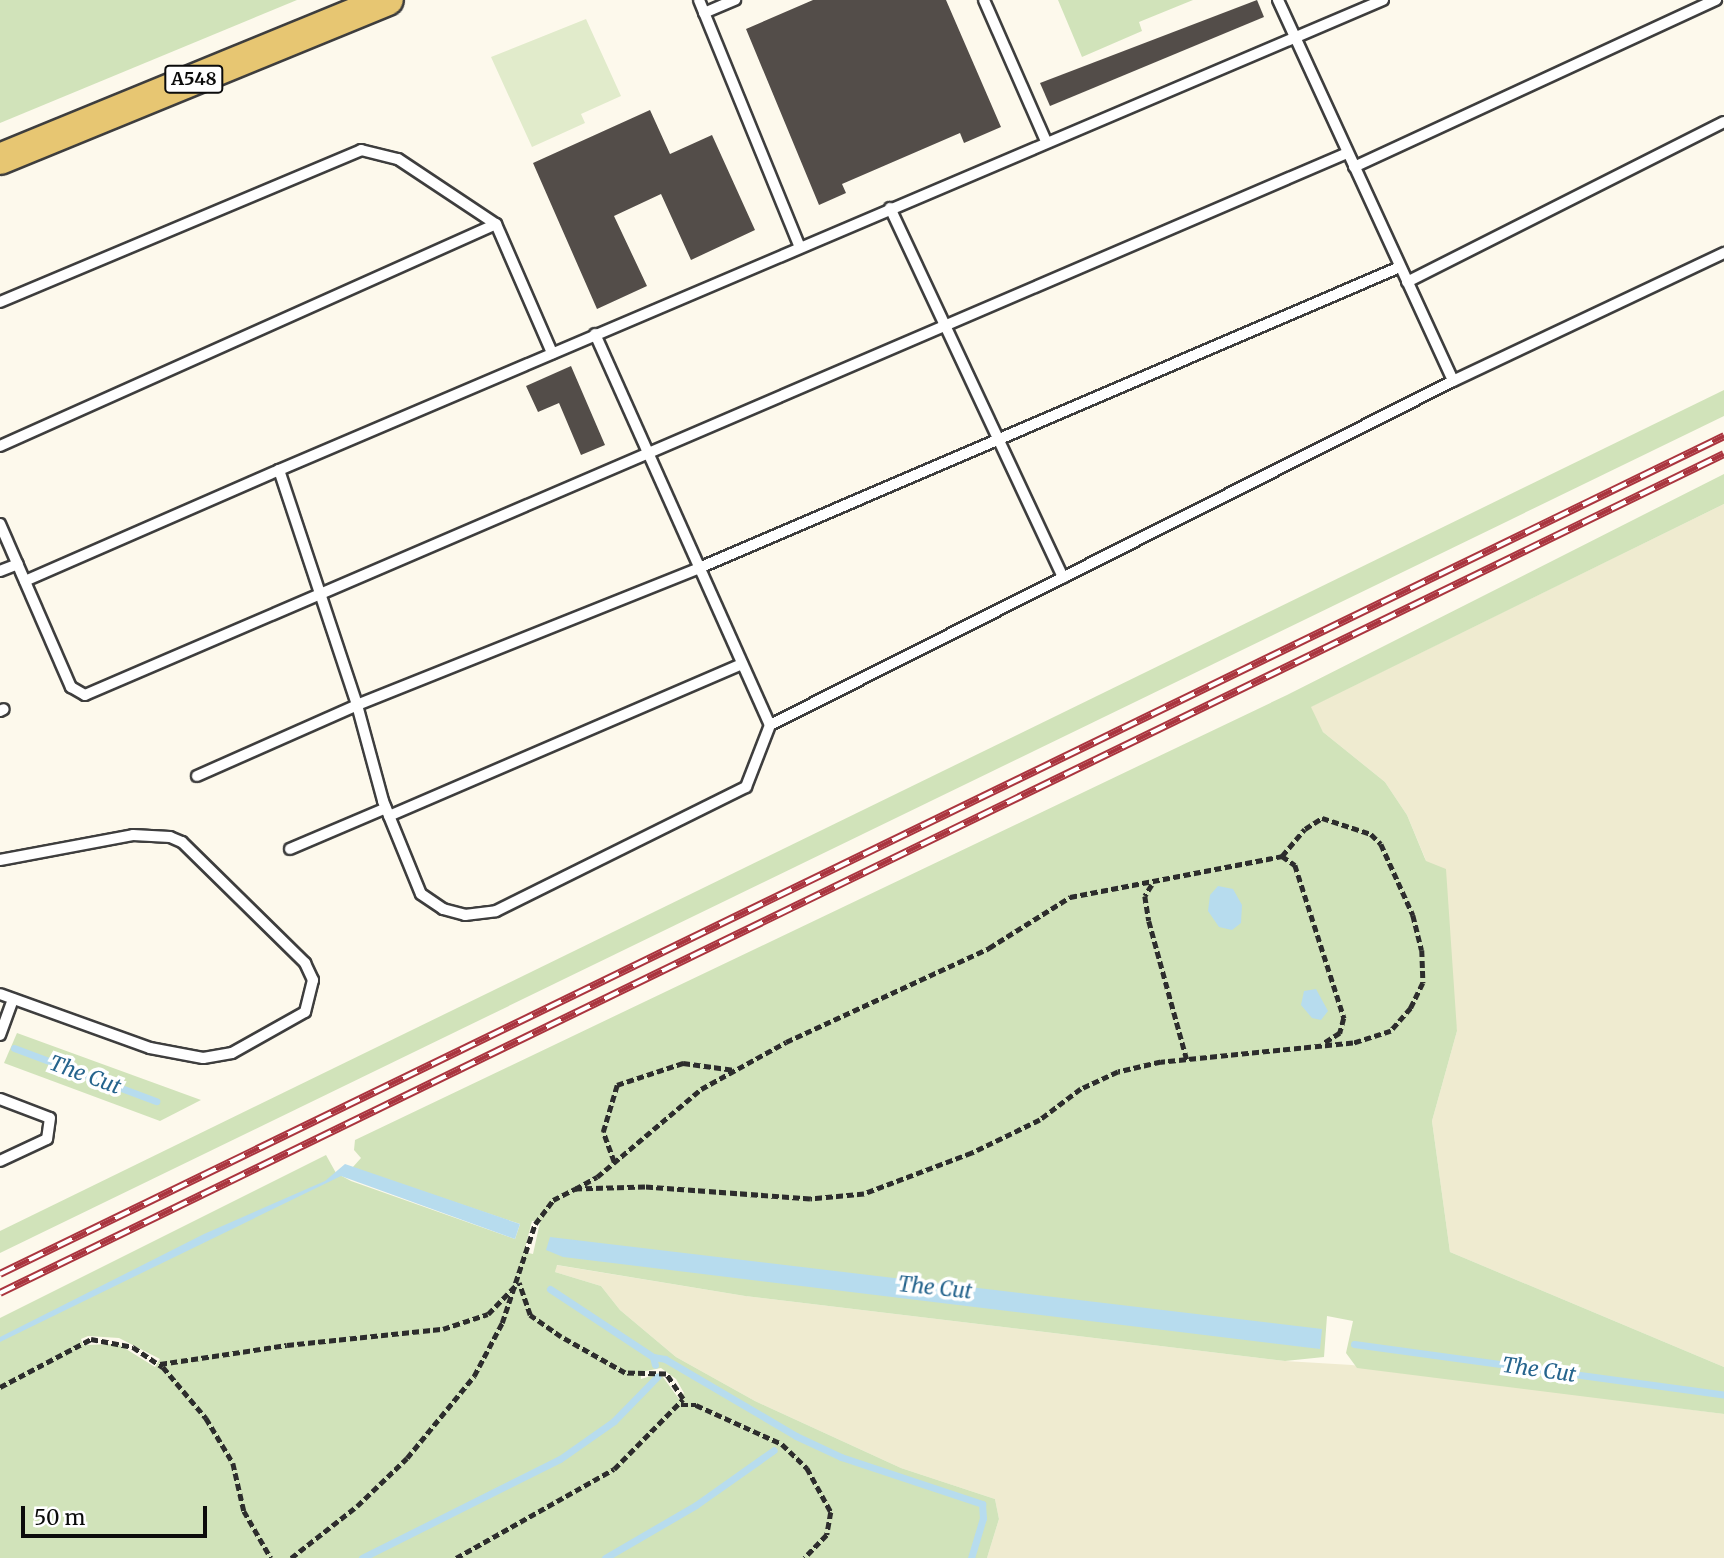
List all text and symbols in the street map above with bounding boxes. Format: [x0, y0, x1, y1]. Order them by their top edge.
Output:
road number: A548 [164, 64, 224, 94]
water label: The Cut [46, 1050, 124, 1100]
water label: The Cut [897, 1272, 973, 1304]
water label: The Cut [1500, 1352, 1578, 1388]
scale bar [24, 1492, 210, 1536]
text: 50 m [34, 1504, 85, 1531]

